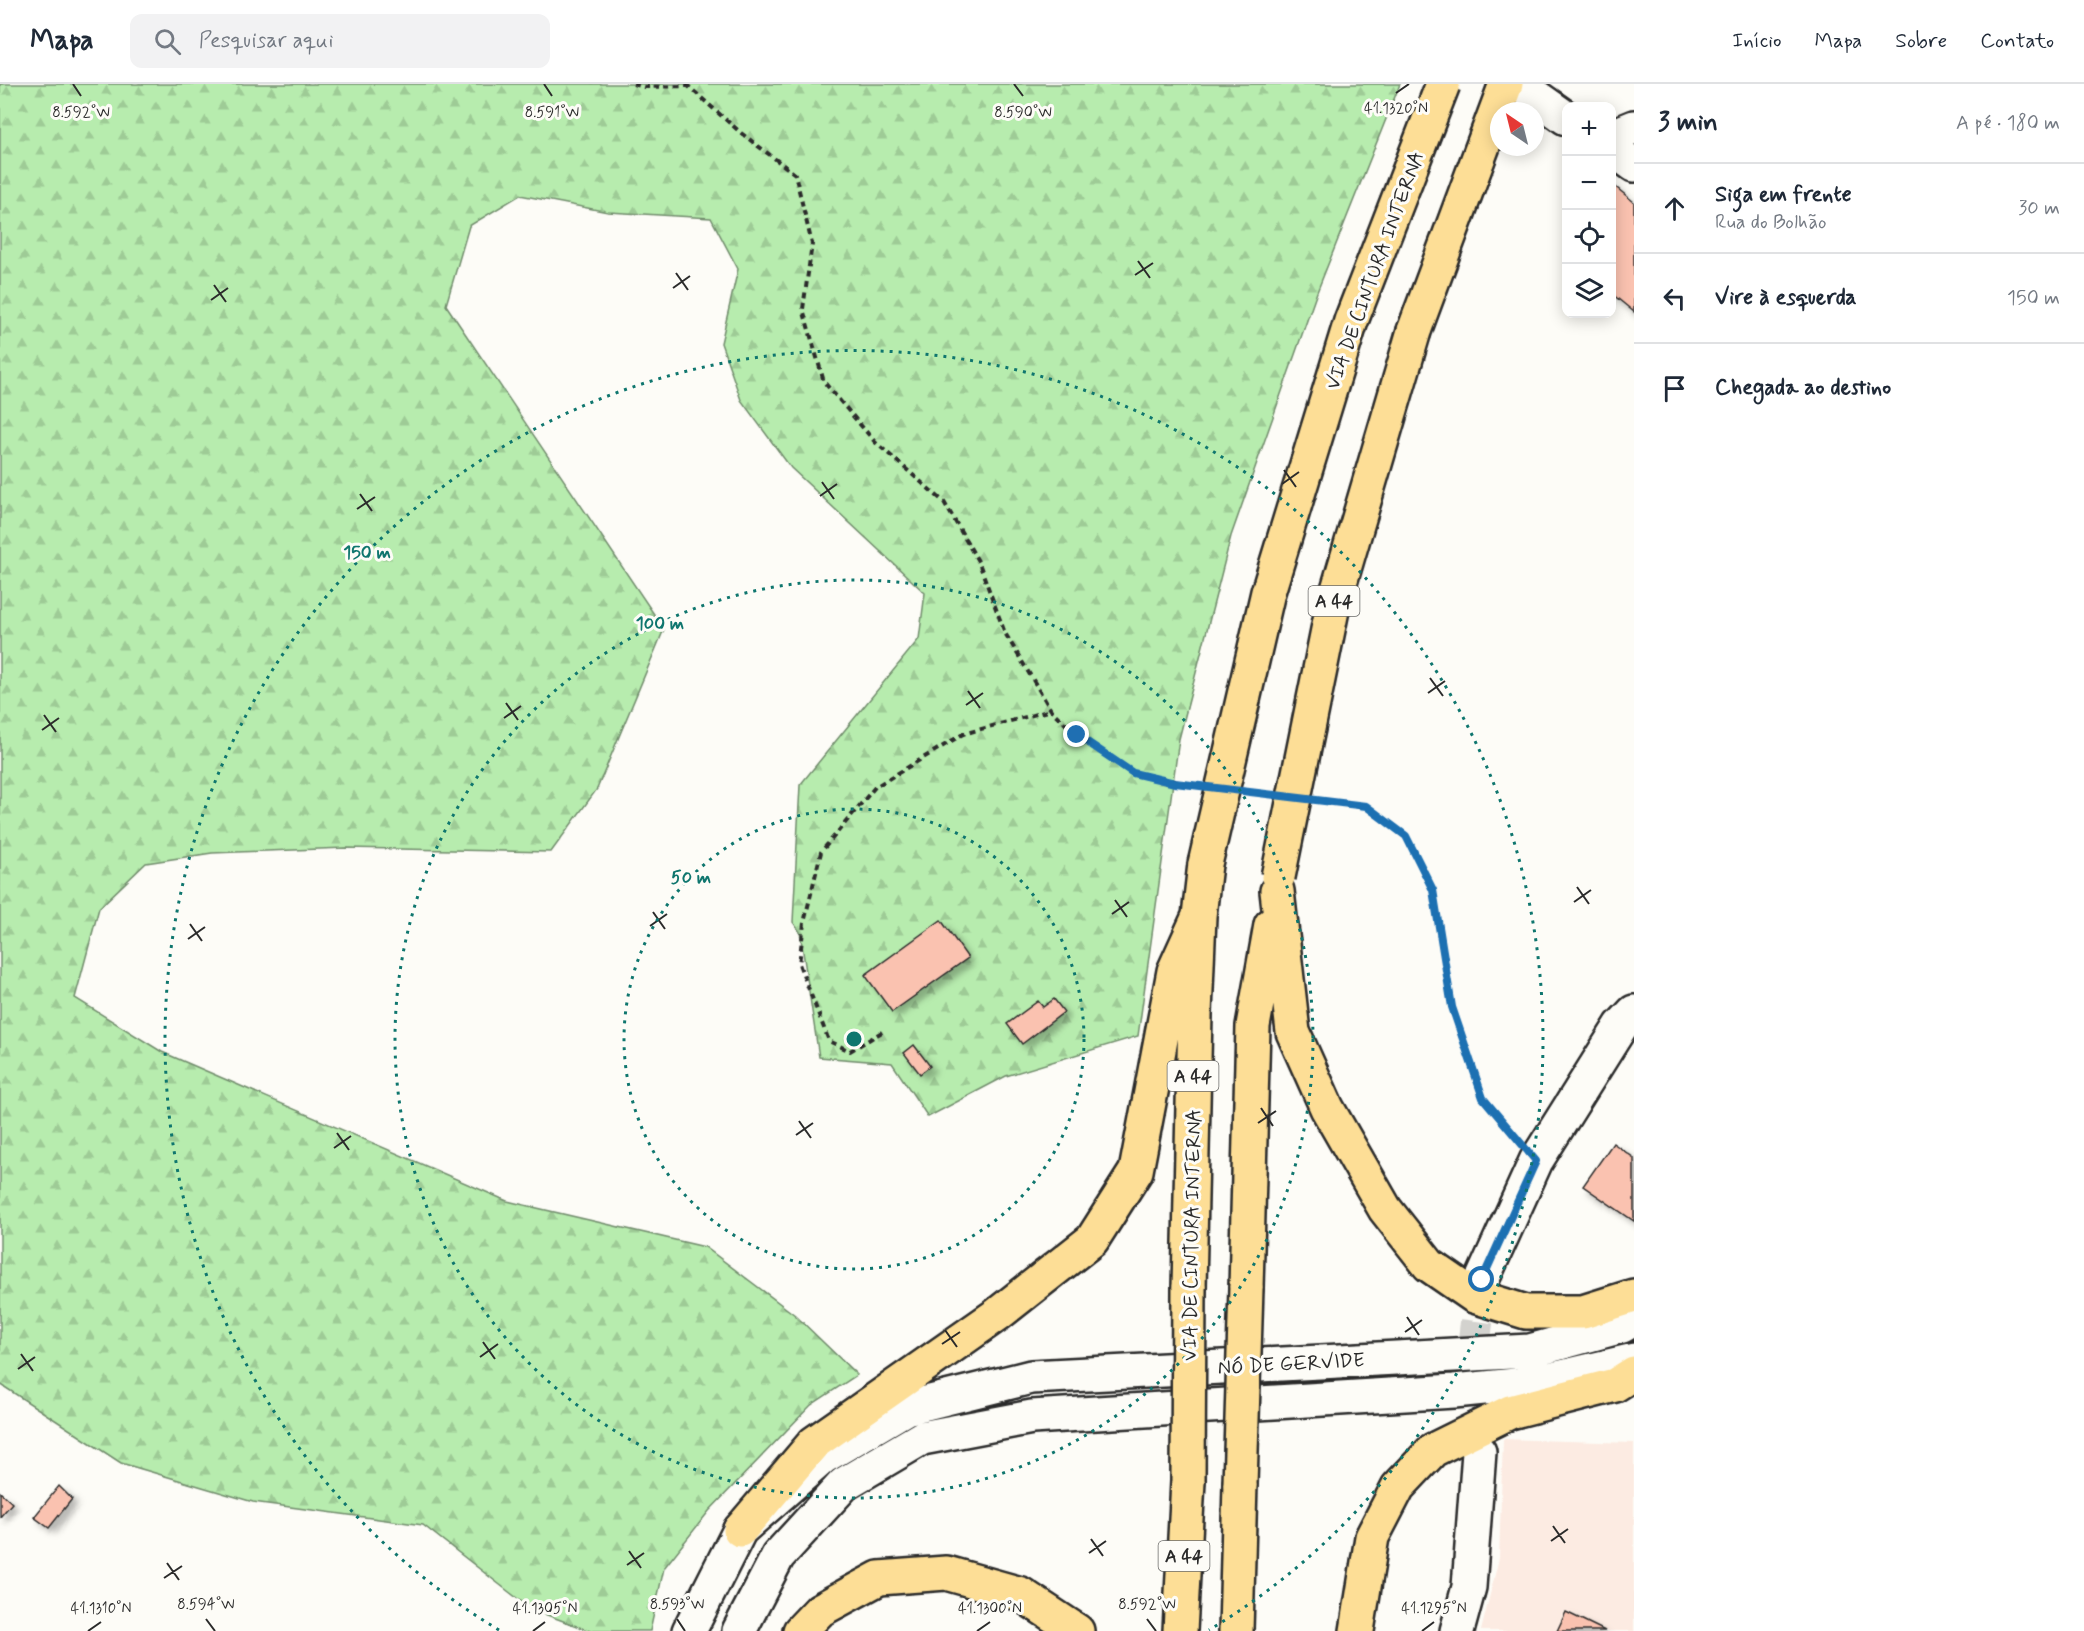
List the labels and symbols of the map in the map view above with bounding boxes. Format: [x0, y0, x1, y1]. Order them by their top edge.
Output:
text: 41.1320°N [1364, 99, 1428, 119]
north arrow [1490, 102, 1544, 156]
text: 8.592°W [52, 103, 110, 123]
text: 8.591°W [525, 103, 579, 123]
text: 8.590°W [994, 103, 1052, 123]
street label: VIA DE CINTURA INTERNA [1320, 147, 1431, 394]
text: 150 m [343, 541, 391, 565]
road number: A 44 [1308, 586, 1360, 616]
text: 100 m [636, 612, 684, 636]
route end [1063, 721, 1089, 747]
text: 50 m [671, 866, 711, 890]
centre of rings [844, 1029, 864, 1049]
road number: A 44 [1168, 1061, 1218, 1091]
street label: VIA DE CINTURA INTERNA [1177, 1109, 1208, 1361]
route start [1468, 1266, 1494, 1292]
street label: NÓ DE GERVIDE [1217, 1347, 1365, 1382]
road number: A 44 [1158, 1541, 1210, 1571]
text: 8.594°W [177, 1595, 235, 1615]
text: 8.593°W [650, 1595, 704, 1615]
text: 8.592°W [1118, 1595, 1176, 1615]
text: 41.1310°N [70, 1599, 132, 1619]
text: 41.1305°N [513, 1599, 577, 1619]
text: 41.1300°N [958, 1599, 1022, 1619]
text: 41.1295°N [1401, 1599, 1467, 1619]

